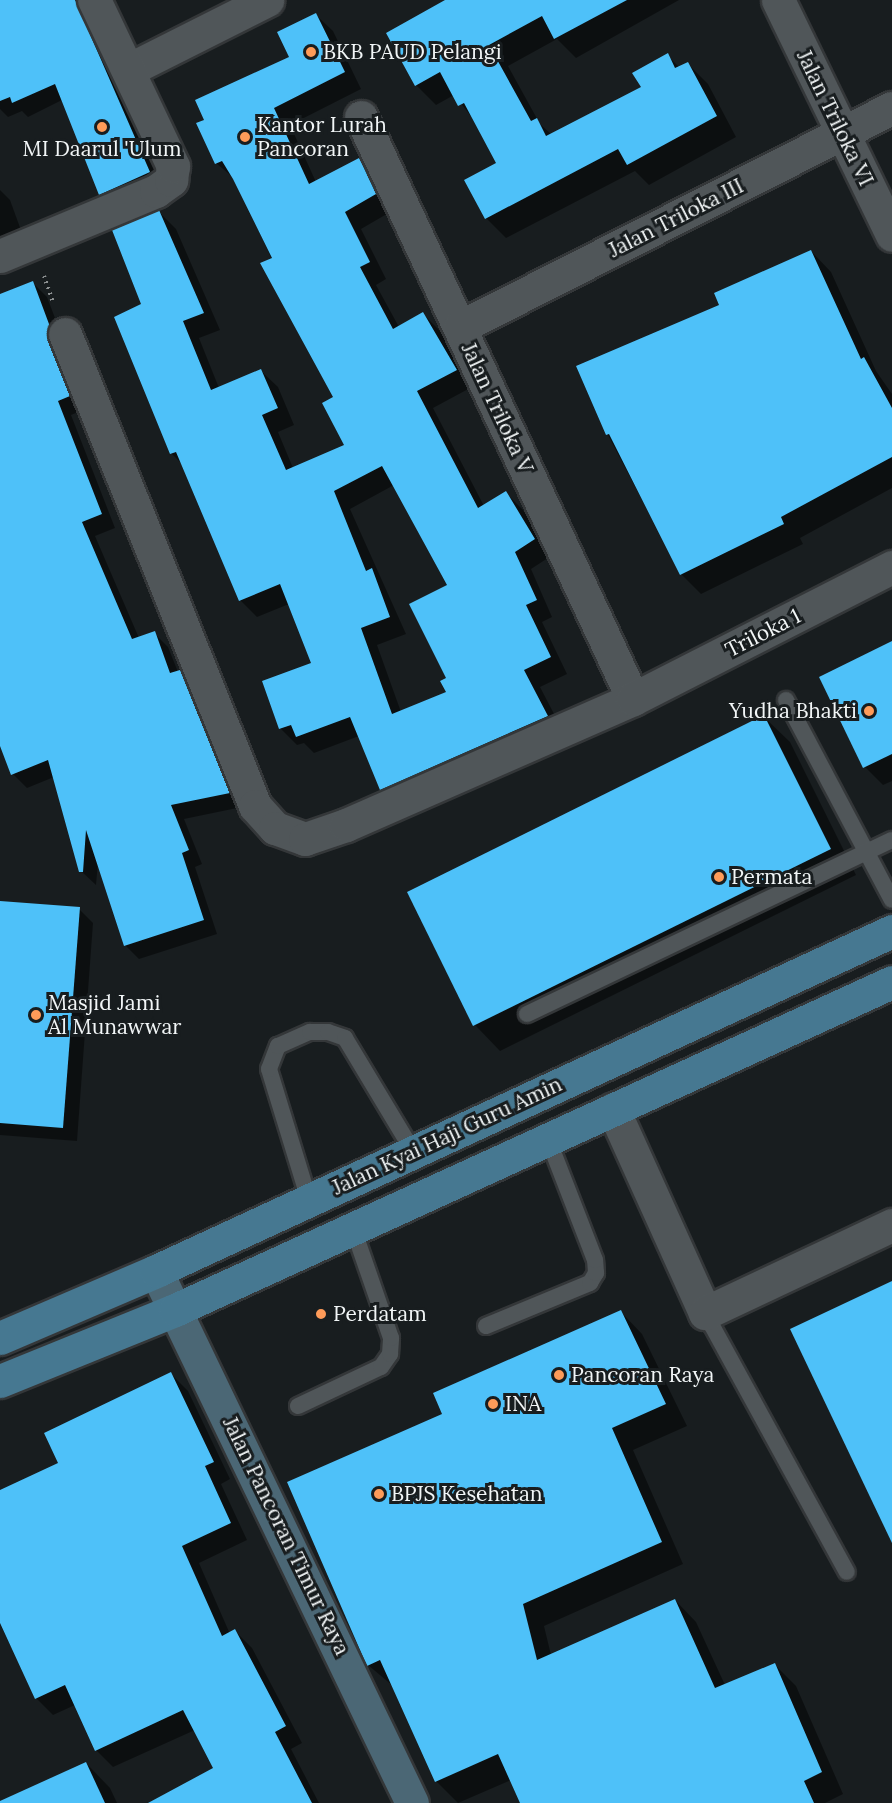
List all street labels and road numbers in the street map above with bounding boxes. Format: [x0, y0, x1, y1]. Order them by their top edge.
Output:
street label: Jalan Triloka VI [791, 46, 879, 190]
street label: Jalan Triloka III [604, 173, 748, 263]
street label: Jalan Triloka V [456, 339, 538, 477]
street label: Triloka 1 [721, 603, 805, 663]
street label: Jalan Kyai Haji Guru Amin [328, 1072, 566, 1200]
street label: Jalan Pancoran Timur Raya [217, 1413, 355, 1659]

